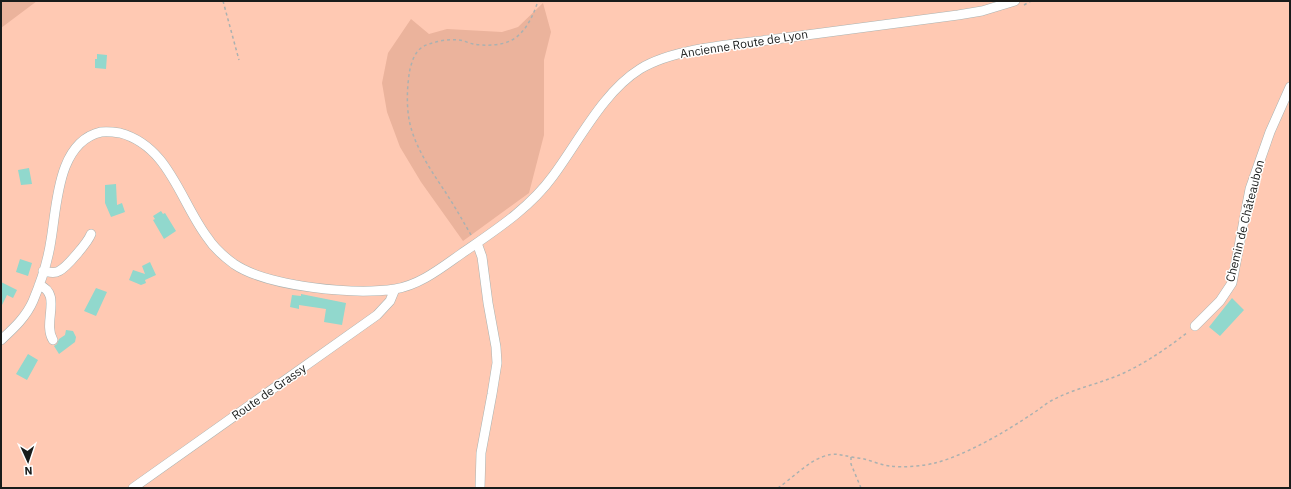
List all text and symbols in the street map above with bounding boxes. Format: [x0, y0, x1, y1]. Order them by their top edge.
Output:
street label: Ancienne Route de Lyon [679, 26, 809, 61]
street label: Chemin de Châteaubon [1222, 158, 1267, 284]
street label: Route de Grassy [229, 360, 309, 423]
north arrow [8, 441, 48, 481]
text: N [24, 464, 33, 478]

